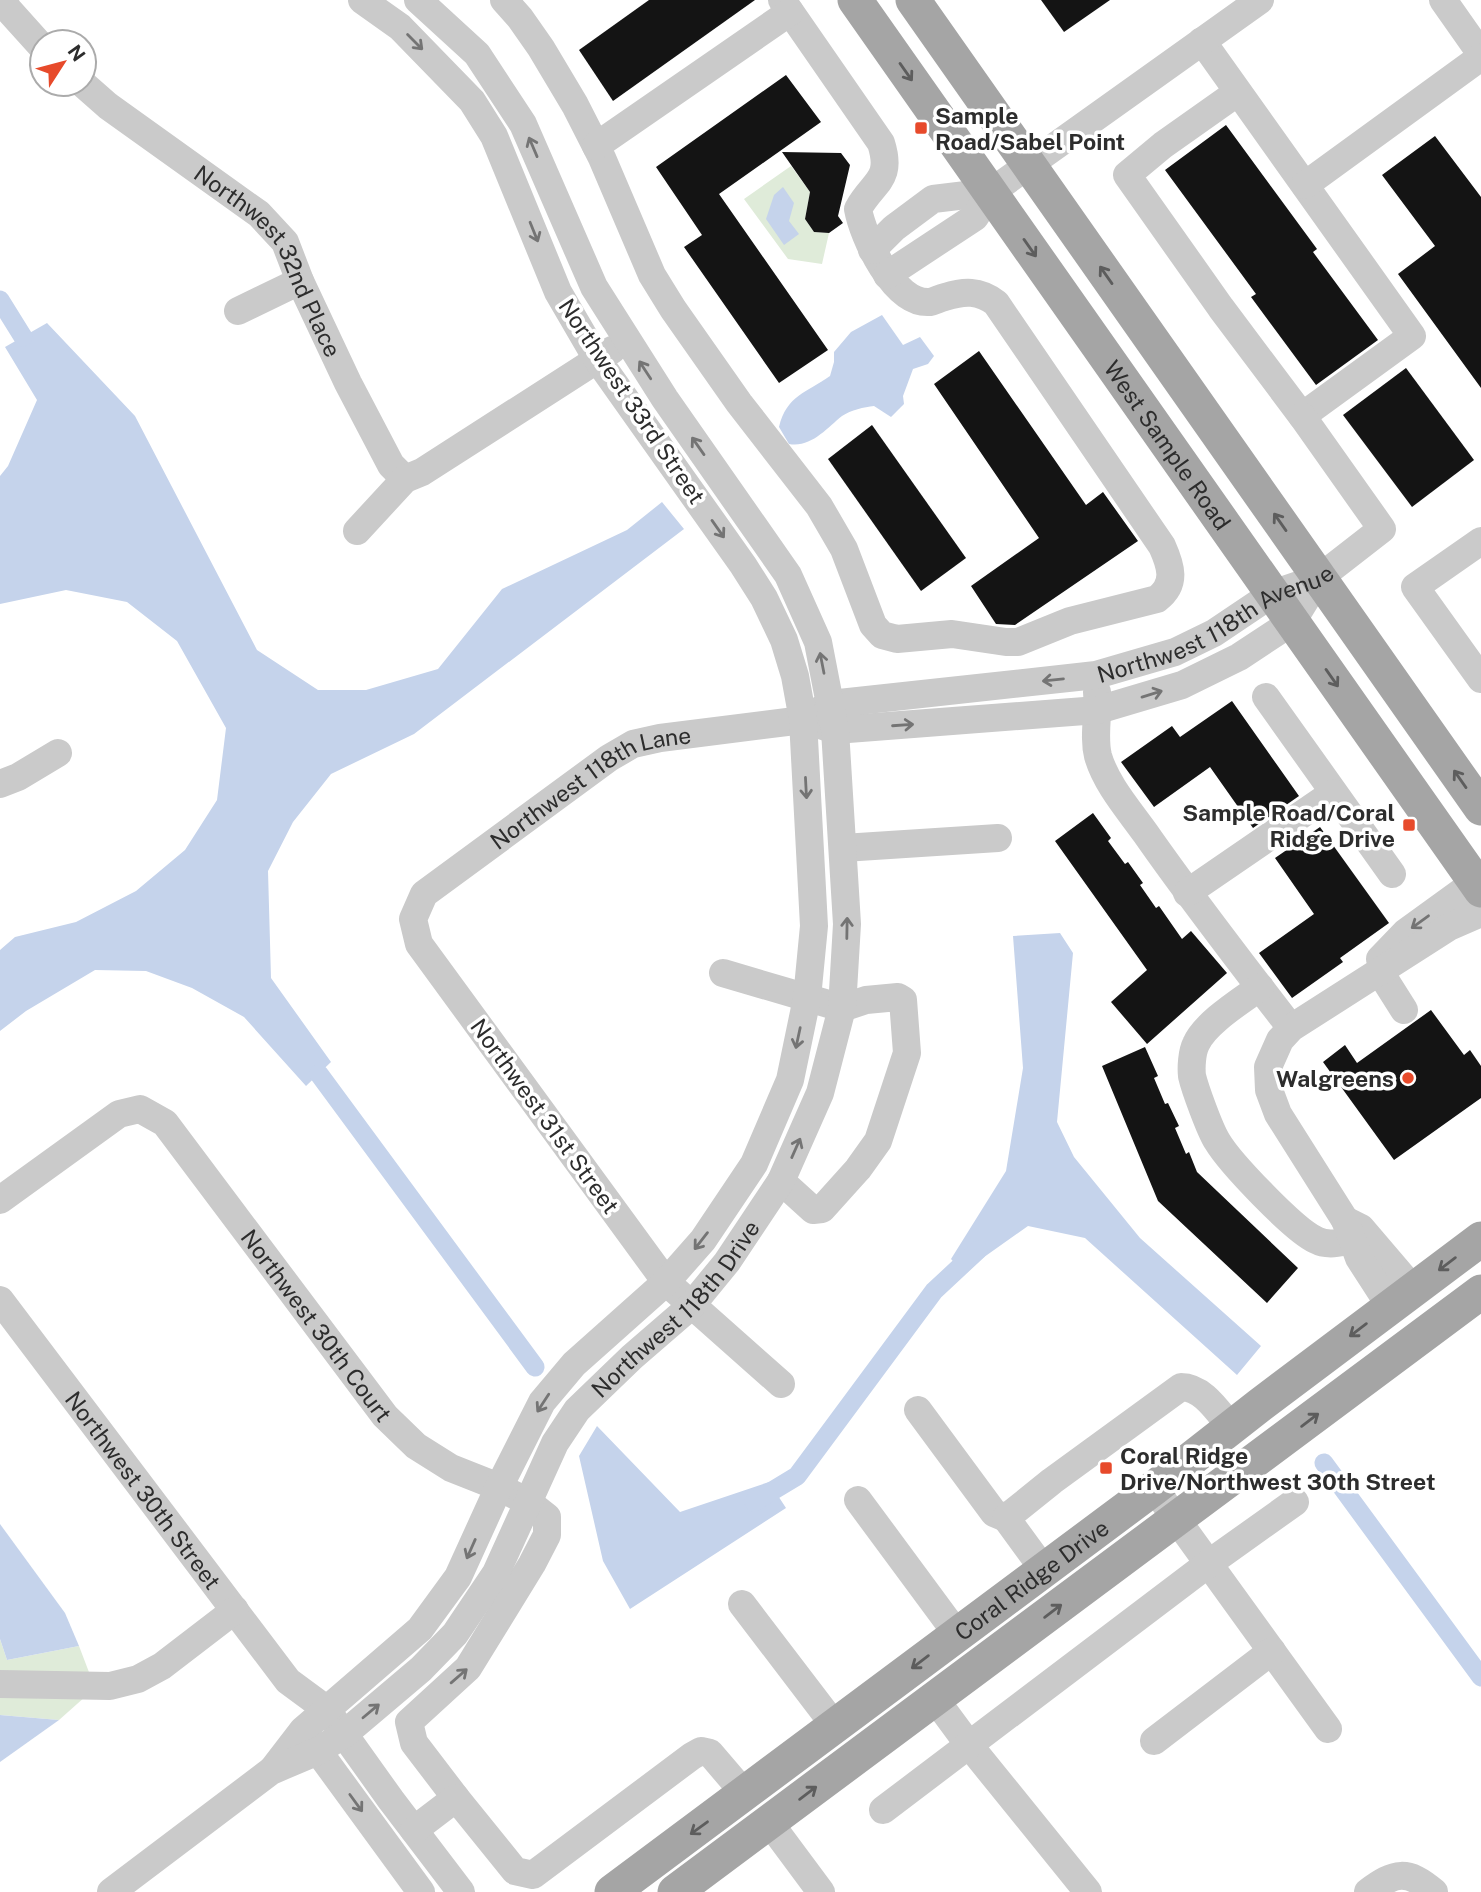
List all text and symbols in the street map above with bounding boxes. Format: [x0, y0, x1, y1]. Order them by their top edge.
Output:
north arrow [28, 28, 98, 98]
one-way arrow [406, 34, 423, 51]
text: N [63, 41, 90, 65]
one-way arrow [899, 62, 913, 81]
place label: Sample Road/Sabel Point [935, 102, 1125, 155]
marker: Sample Road/Sabel Point [913, 120, 929, 136]
one-way arrow [526, 137, 539, 158]
street label: Northwest 32nd Place [189, 159, 347, 361]
one-way arrow [528, 221, 541, 243]
one-way arrow [1023, 238, 1037, 257]
one-way arrow [1099, 266, 1113, 285]
street label: Northwest 33rd Street [553, 293, 711, 509]
street label: West Sample Road [1099, 355, 1237, 535]
one-way arrow [638, 361, 652, 380]
one-way arrow [691, 437, 705, 456]
one-way arrow [1273, 513, 1287, 532]
one-way arrow [711, 519, 725, 538]
street label: Northwest 118th Avenue [1094, 559, 1338, 688]
one-way arrow [815, 652, 828, 675]
one-way arrow [1325, 668, 1339, 687]
one-way arrow [1043, 674, 1065, 687]
one-way arrow [1141, 686, 1163, 699]
one-way arrow [891, 718, 914, 731]
street label: Northwest 118th Lane [485, 721, 692, 854]
one-way arrow [1453, 770, 1467, 789]
one-way arrow [799, 776, 812, 799]
place label: Sample Road/Coral Ridge Drive [1182, 799, 1395, 852]
marker: Sample Road/Coral Ridge Drive [1401, 817, 1417, 833]
one-way arrow [1411, 915, 1430, 929]
one-way arrow [840, 917, 853, 940]
street label: Northwest 31st Street [465, 1013, 625, 1219]
one-way arrow [791, 1026, 805, 1049]
place label: Walgreens [1276, 1065, 1394, 1092]
marker: Walgreens [1400, 1070, 1416, 1086]
one-way arrow [790, 1138, 803, 1159]
street label: Northwest 118th Drive [586, 1215, 765, 1402]
street label: Northwest 30th Court [236, 1224, 398, 1427]
one-way arrow [693, 1232, 709, 1250]
one-way arrow [1438, 1257, 1457, 1271]
one-way arrow [1349, 1323, 1368, 1338]
street label: Northwest 30th Street [60, 1386, 227, 1594]
one-way arrow [535, 1393, 549, 1413]
one-way arrow [1300, 1412, 1319, 1427]
place label: Coral Ridge Drive/Northwest 30th Street [1120, 1442, 1435, 1495]
marker: Coral Ridge Drive/Northwest 30th Street [1098, 1460, 1114, 1476]
street label: Coral Ridge Drive [949, 1513, 1114, 1646]
one-way arrow [464, 1538, 477, 1559]
one-way arrow [1044, 1603, 1062, 1618]
one-way arrow [911, 1655, 930, 1670]
one-way arrow [450, 1668, 468, 1684]
one-way arrow [362, 1703, 380, 1719]
one-way arrow [798, 1786, 817, 1800]
one-way arrow [349, 1793, 363, 1812]
one-way arrow [689, 1820, 708, 1835]

